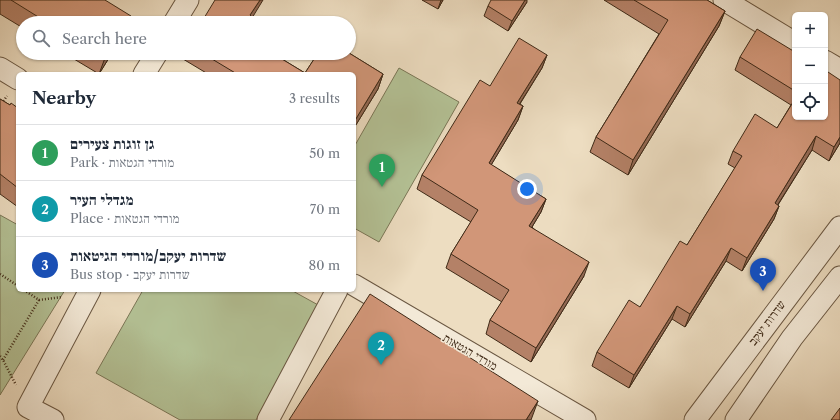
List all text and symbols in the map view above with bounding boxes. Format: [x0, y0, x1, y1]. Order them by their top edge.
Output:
map controls [792, 12, 828, 120]
button: + [792, 12, 828, 48]
search box [16, 16, 356, 60]
icon: search [30, 27, 52, 49]
text: Search here [62, 29, 147, 48]
button: − [792, 48, 828, 84]
button: locate [792, 84, 828, 120]
text: Nearby [32, 88, 96, 108]
text: 3 results [289, 90, 340, 106]
text: גן זוגות צעירים [70, 134, 155, 153]
text: 1 [42, 145, 48, 161]
text: 50 m [309, 145, 340, 161]
text: Park · מורדי הגטאות [70, 154, 174, 170]
pin: 1 [369, 154, 395, 187]
your location [517, 179, 537, 199]
text: מגדלי העיר [70, 190, 134, 209]
text: 2 [41, 201, 49, 217]
text: 70 m [310, 201, 340, 217]
text: Place · מורדי הגטאות [70, 210, 180, 226]
text: שדרות יעקב/מורדי הגיטאות [70, 246, 226, 265]
text: 3 [41, 257, 49, 273]
text: 80 m [308, 257, 340, 273]
pin: 3 [750, 258, 776, 291]
text: Bus stop · שדרות יעקב [70, 266, 190, 282]
street label: שדרות יעקב [745, 297, 788, 348]
street label: מורדי הגטאות [440, 330, 500, 373]
pin: 2 [368, 332, 394, 365]

